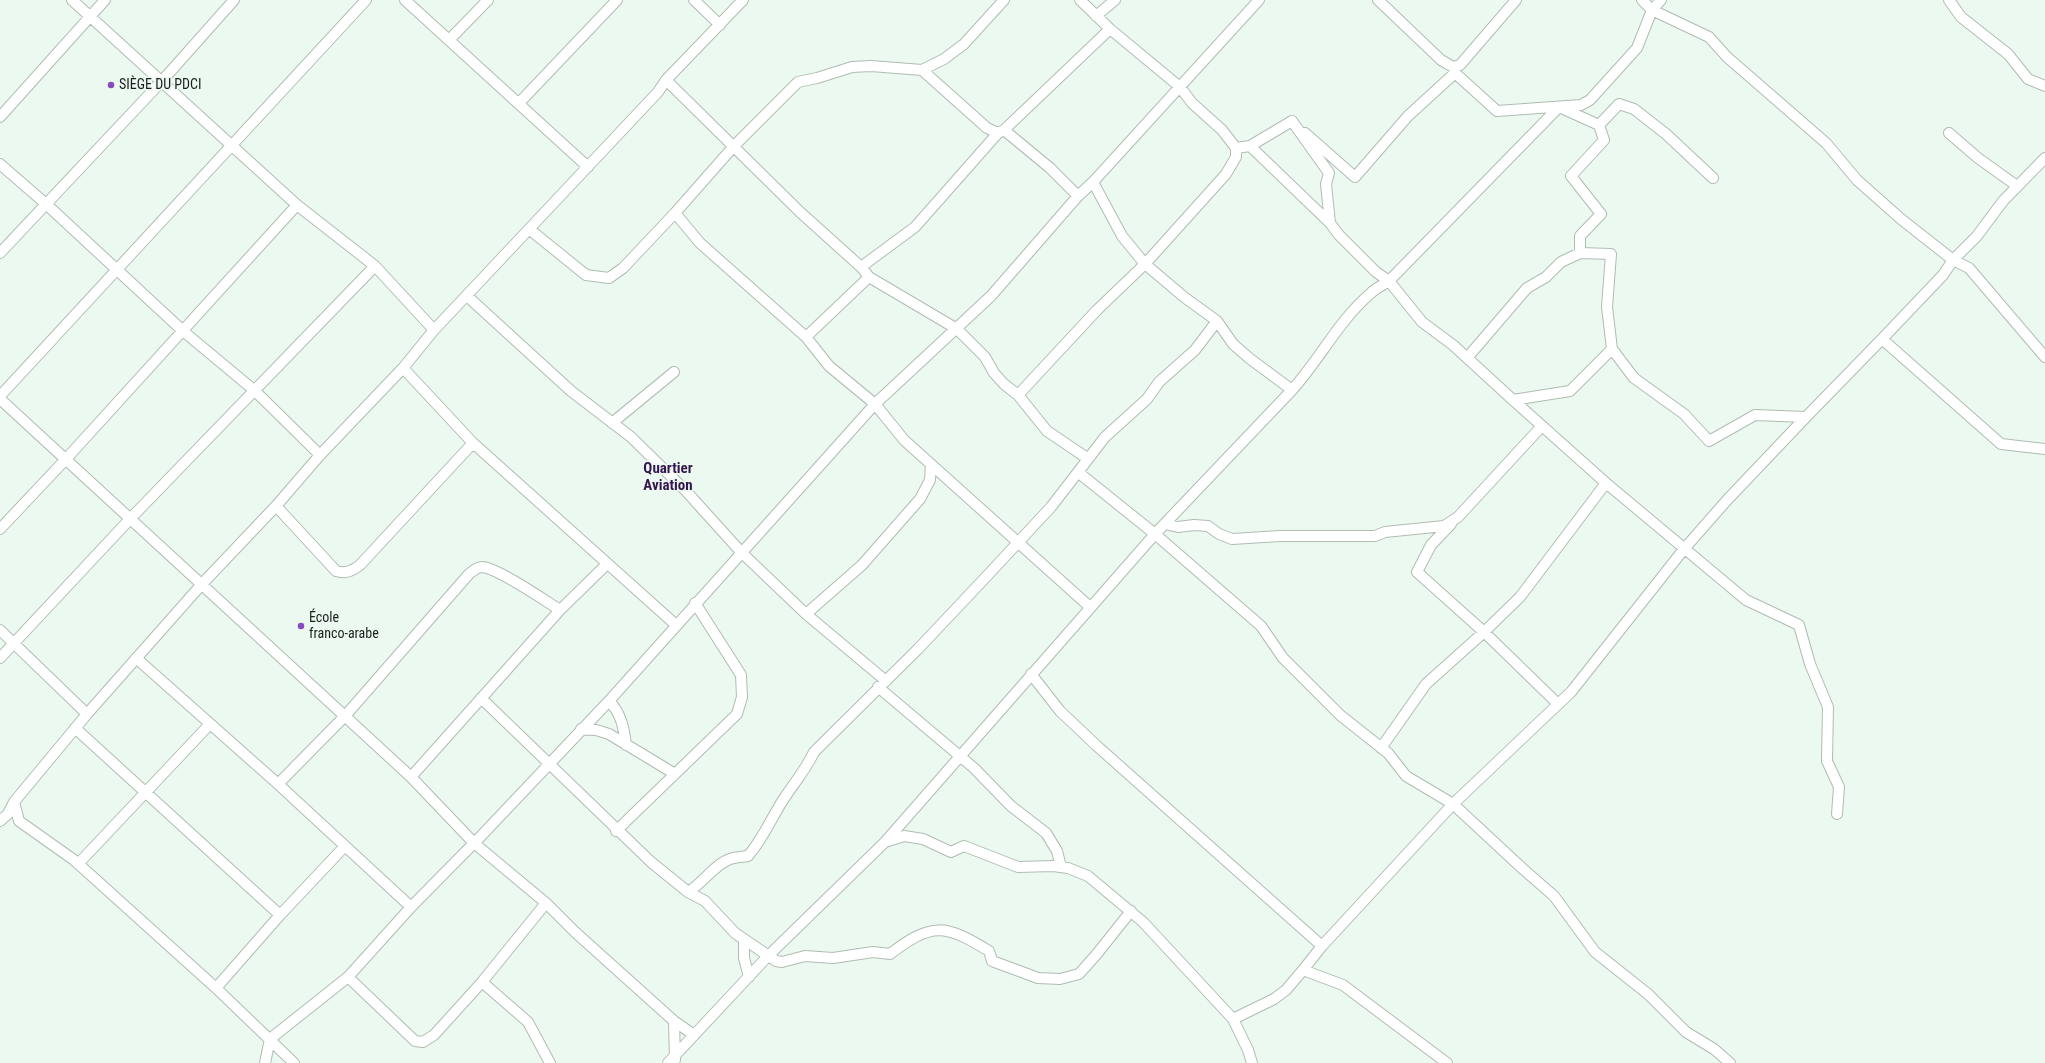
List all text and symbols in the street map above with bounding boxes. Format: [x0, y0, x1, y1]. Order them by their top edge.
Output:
place label: SIÈGE DU PDCI [119, 77, 201, 93]
marker: SIÈGE DU PDCI [106, 80, 116, 90]
district label: Quartier Aviation [643, 460, 693, 495]
place label: École franco-arabe [309, 610, 379, 642]
marker: École franco-arabe [296, 621, 306, 631]

